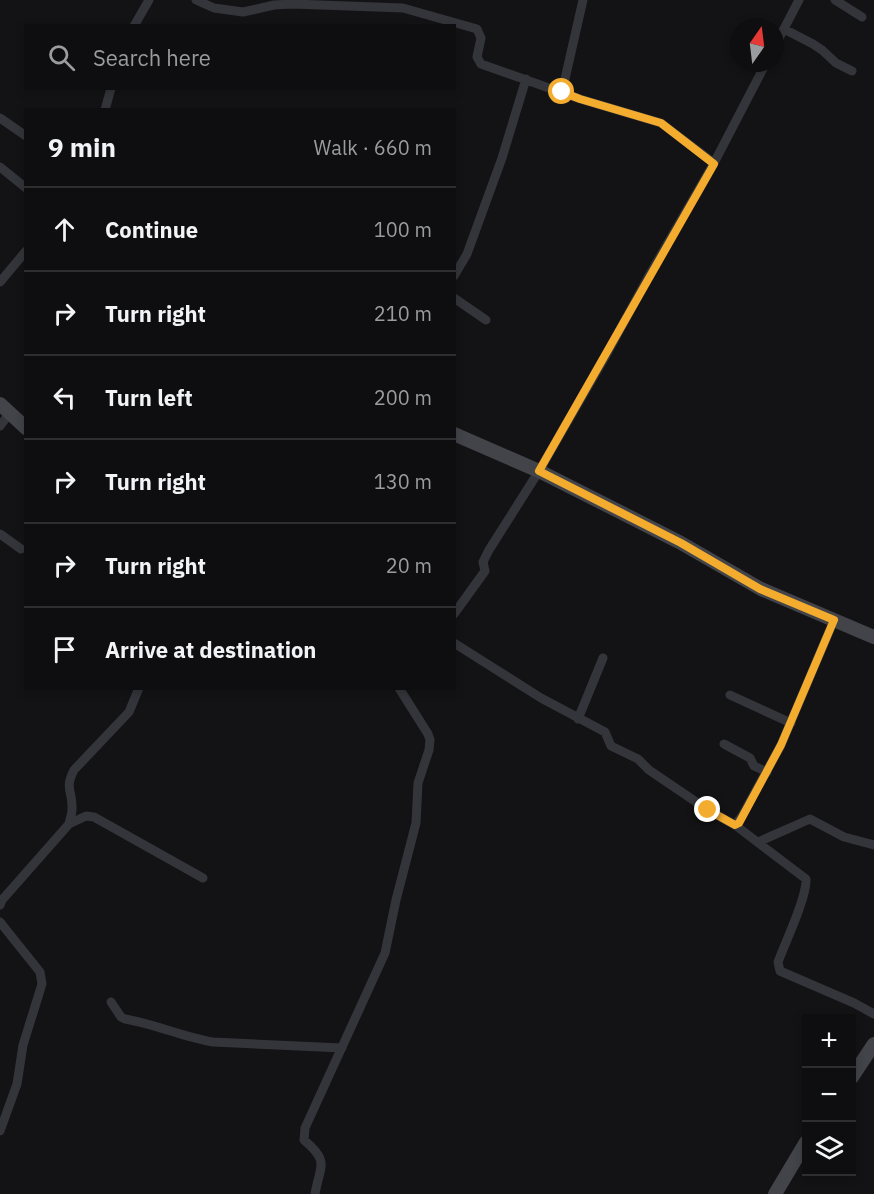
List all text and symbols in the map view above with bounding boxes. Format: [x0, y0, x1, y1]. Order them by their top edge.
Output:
north arrow [730, 18, 784, 72]
search box [24, 24, 456, 90]
icon: search [45, 41, 78, 74]
text: Search here [93, 43, 211, 72]
route start [548, 78, 574, 104]
text: 9 min [48, 130, 116, 164]
text: Walk · 660 m [314, 134, 432, 161]
icon: ahead [48, 213, 81, 246]
text: Continue [105, 215, 198, 244]
text: 100 m [374, 216, 432, 243]
icon: right [48, 297, 81, 330]
text: Turn right [105, 299, 206, 328]
text: 210 m [374, 300, 432, 327]
icon: left [48, 381, 81, 414]
text: Turn left [105, 383, 193, 412]
text: 200 m [374, 384, 432, 411]
icon: right [48, 465, 81, 498]
text: Turn right [105, 467, 206, 496]
text: 130 m [374, 468, 432, 495]
icon: right [48, 549, 81, 582]
text: Turn right [105, 551, 206, 580]
text: 20 m [386, 552, 432, 579]
icon: arrive [48, 633, 81, 666]
text: Arrive at destination [105, 635, 316, 664]
route end [694, 796, 720, 822]
map controls [802, 1014, 856, 1176]
button: + [802, 1014, 856, 1068]
button: − [802, 1068, 856, 1122]
button: layers [802, 1122, 856, 1176]

